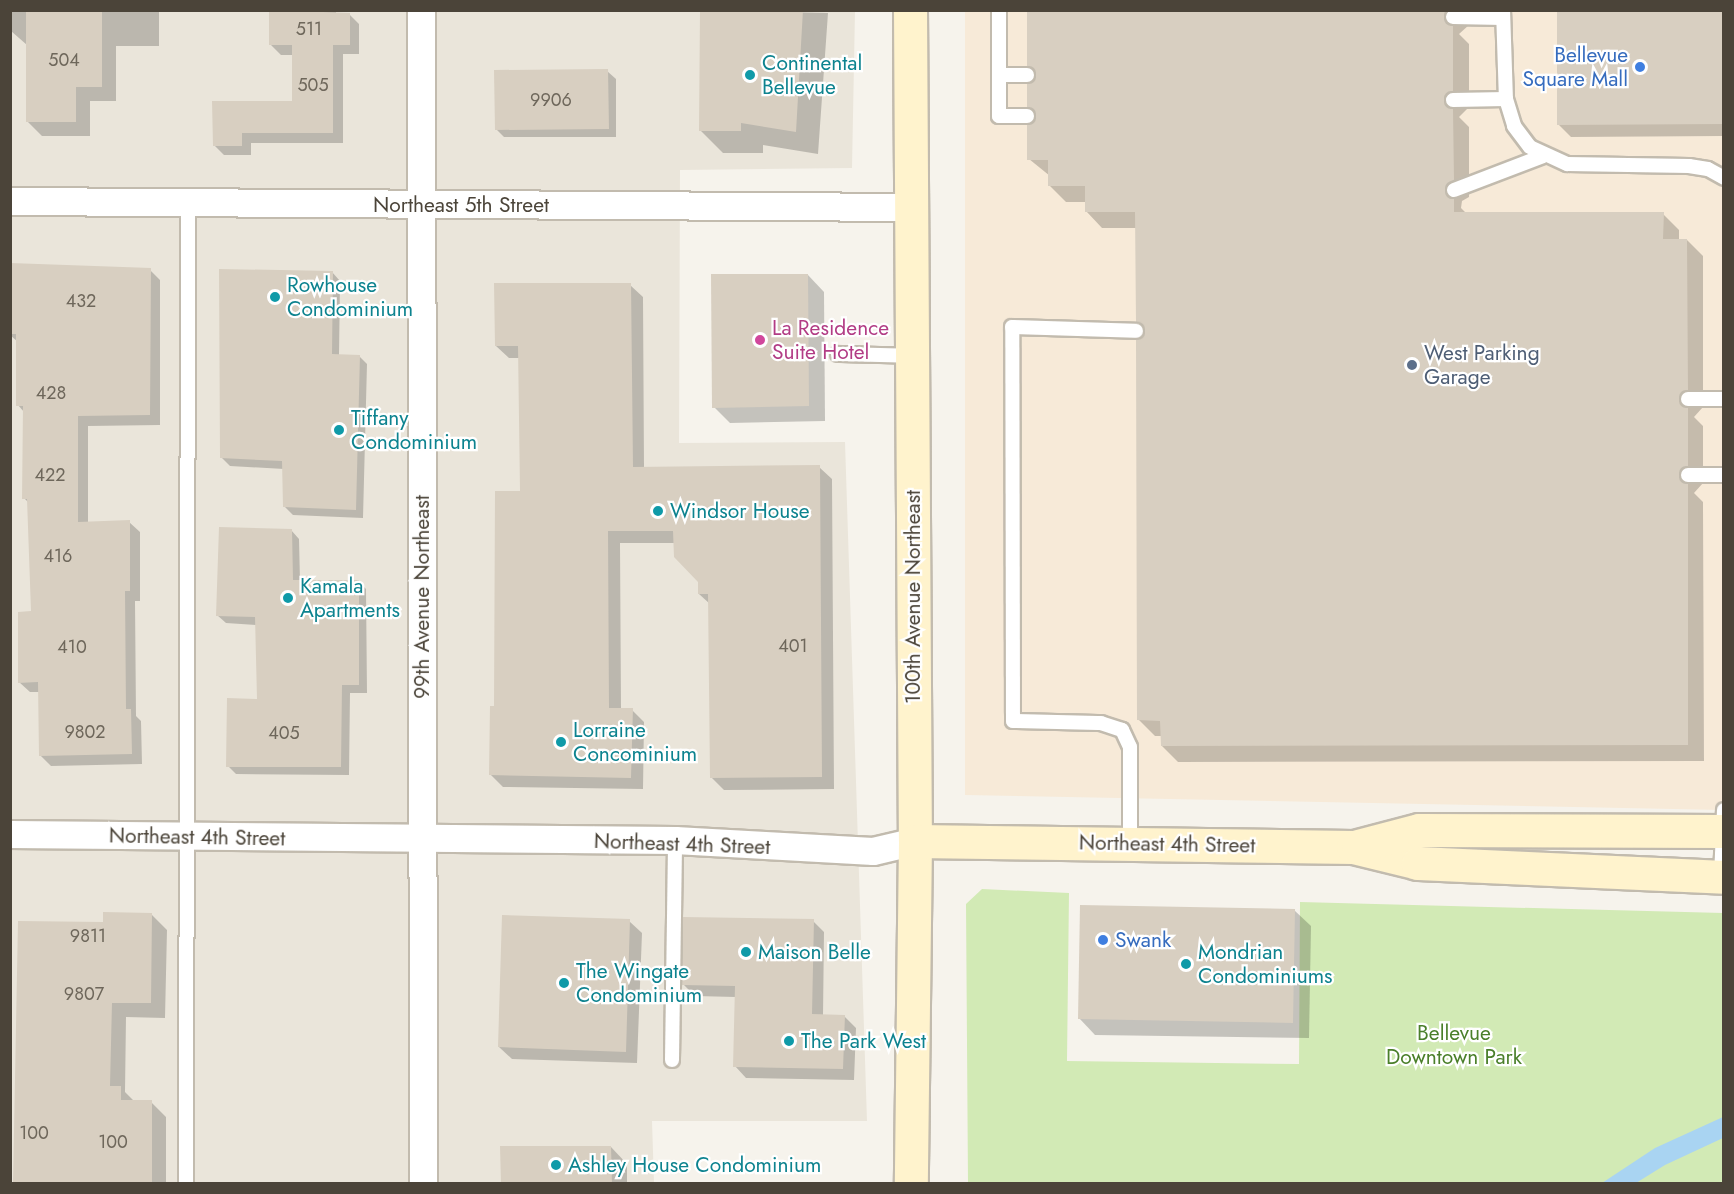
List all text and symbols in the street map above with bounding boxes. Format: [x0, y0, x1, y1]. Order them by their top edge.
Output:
house number: 511 [296, 18, 322, 40]
place label: Bellevue Square Mall [1523, 42, 1628, 92]
house number: 504 [48, 49, 80, 71]
place label: Continental Bellevue [762, 50, 862, 100]
marker: Bellevue Square Mall [1633, 60, 1647, 74]
marker: Continental Bellevue [743, 68, 757, 82]
house number: 505 [297, 74, 329, 96]
house number: 9906 [530, 89, 572, 111]
street label: Northeast 5th Street [373, 192, 549, 218]
place label: Rowhouse Condominium [287, 272, 413, 322]
house number: 432 [66, 290, 96, 312]
marker: Rowhouse Condominium [268, 290, 282, 304]
place label: La Residence Suite Hotel [772, 315, 889, 365]
marker: La Residence Suite Hotel [753, 333, 767, 347]
place label: West Parking Garage [1424, 340, 1540, 390]
marker: West Parking Garage [1405, 358, 1419, 372]
house number: 428 [36, 382, 66, 404]
place label: Tiffany Condominium [351, 405, 477, 455]
marker: Tiffany Condominium [332, 423, 346, 437]
house number: 422 [35, 464, 65, 486]
street label: 100th Avenue Northeast [900, 490, 926, 704]
street label: 99th Avenue Northeast [409, 495, 435, 699]
place label: Windsor House [670, 498, 809, 524]
marker: Windsor House [651, 504, 665, 518]
house number: 416 [44, 545, 72, 567]
place label: Kamala Apartments [300, 573, 400, 623]
marker: Kamala Apartments [281, 591, 295, 605]
house number: 401 [778, 635, 808, 657]
house number: 410 [57, 636, 87, 658]
place label: Lorraine Concominium [573, 717, 697, 767]
house number: 9802 [64, 721, 106, 743]
house number: 405 [268, 722, 300, 744]
marker: Lorraine Concominium [554, 735, 568, 749]
street label: Northeast 4th Street [109, 823, 285, 851]
street label: Northeast 4th Street [593, 828, 771, 860]
street label: Northeast 4th Street [1079, 830, 1255, 858]
house number: 9811 [70, 925, 106, 947]
place label: Swank [1115, 927, 1171, 953]
marker: Swank [1096, 933, 1110, 947]
place label: Maison Belle [758, 939, 871, 965]
place label: Mondrian Condominiums [1198, 939, 1333, 989]
marker: Maison Belle [739, 945, 753, 959]
marker: Mondrian Condominiums [1179, 957, 1193, 971]
place label: The Wingate Condominium [576, 958, 702, 1008]
marker: The Wingate Condominium [557, 976, 571, 990]
house number: 9807 [64, 983, 104, 1005]
park label: Bellevue Downtown Park [1386, 1020, 1522, 1070]
place label: The Park West [801, 1028, 926, 1054]
marker: The Park West [782, 1034, 796, 1048]
house number: 100 [19, 1122, 49, 1144]
house number: 100 [98, 1131, 128, 1153]
place label: Ashley House Condominium [568, 1152, 821, 1178]
marker: Ashley House Condominium [549, 1158, 563, 1172]

